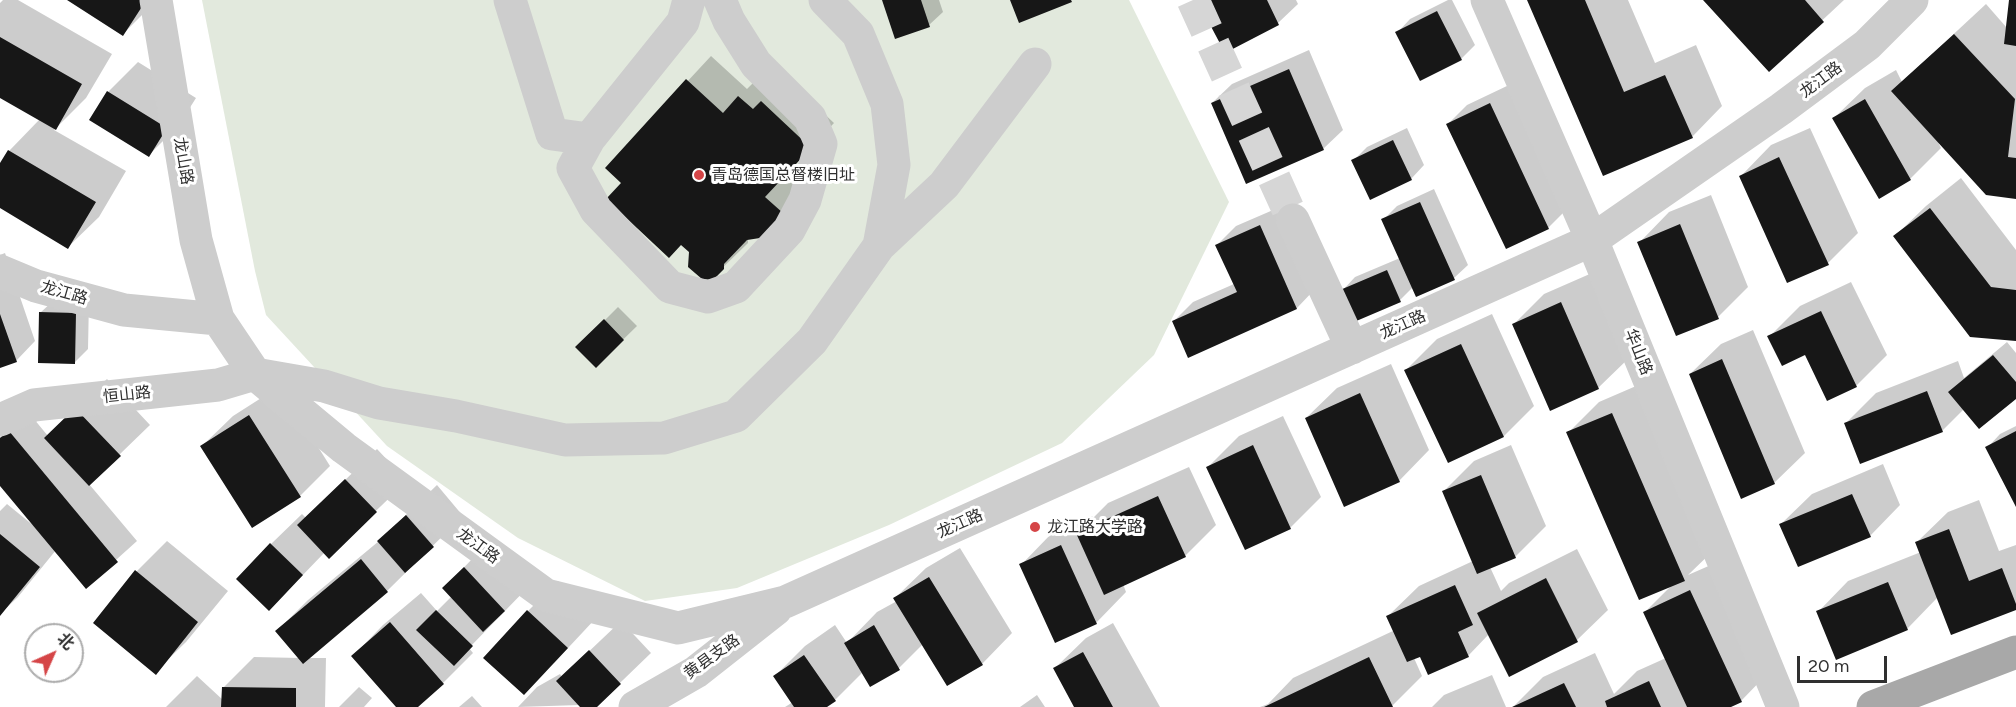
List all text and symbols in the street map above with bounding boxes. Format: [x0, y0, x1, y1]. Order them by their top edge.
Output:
street label: 龙江路 [1796, 58, 1846, 102]
street label: 龙山路 [169, 136, 197, 186]
place label: 青岛德国总督楼旧址 [711, 165, 855, 185]
marker: 青岛德国总督楼旧址 [692, 168, 706, 182]
street label: 龙江路 [38, 277, 90, 309]
street label: 龙江路 [1377, 306, 1429, 344]
street label: 华山路 [1620, 326, 1656, 378]
street label: 恒山路 [102, 383, 152, 407]
street label: 龙江路 [934, 505, 986, 543]
place label: 龙江路大学路 [1047, 517, 1143, 537]
marker: 龙江路大学路 [1028, 520, 1042, 534]
street label: 龙江路 [453, 524, 503, 568]
north arrow [24, 623, 84, 683]
text: 北 [53, 629, 78, 654]
street label: 黄县支路 [680, 630, 744, 684]
scale bar [1800, 644, 1890, 682]
text: 20 m [1808, 655, 1849, 677]

